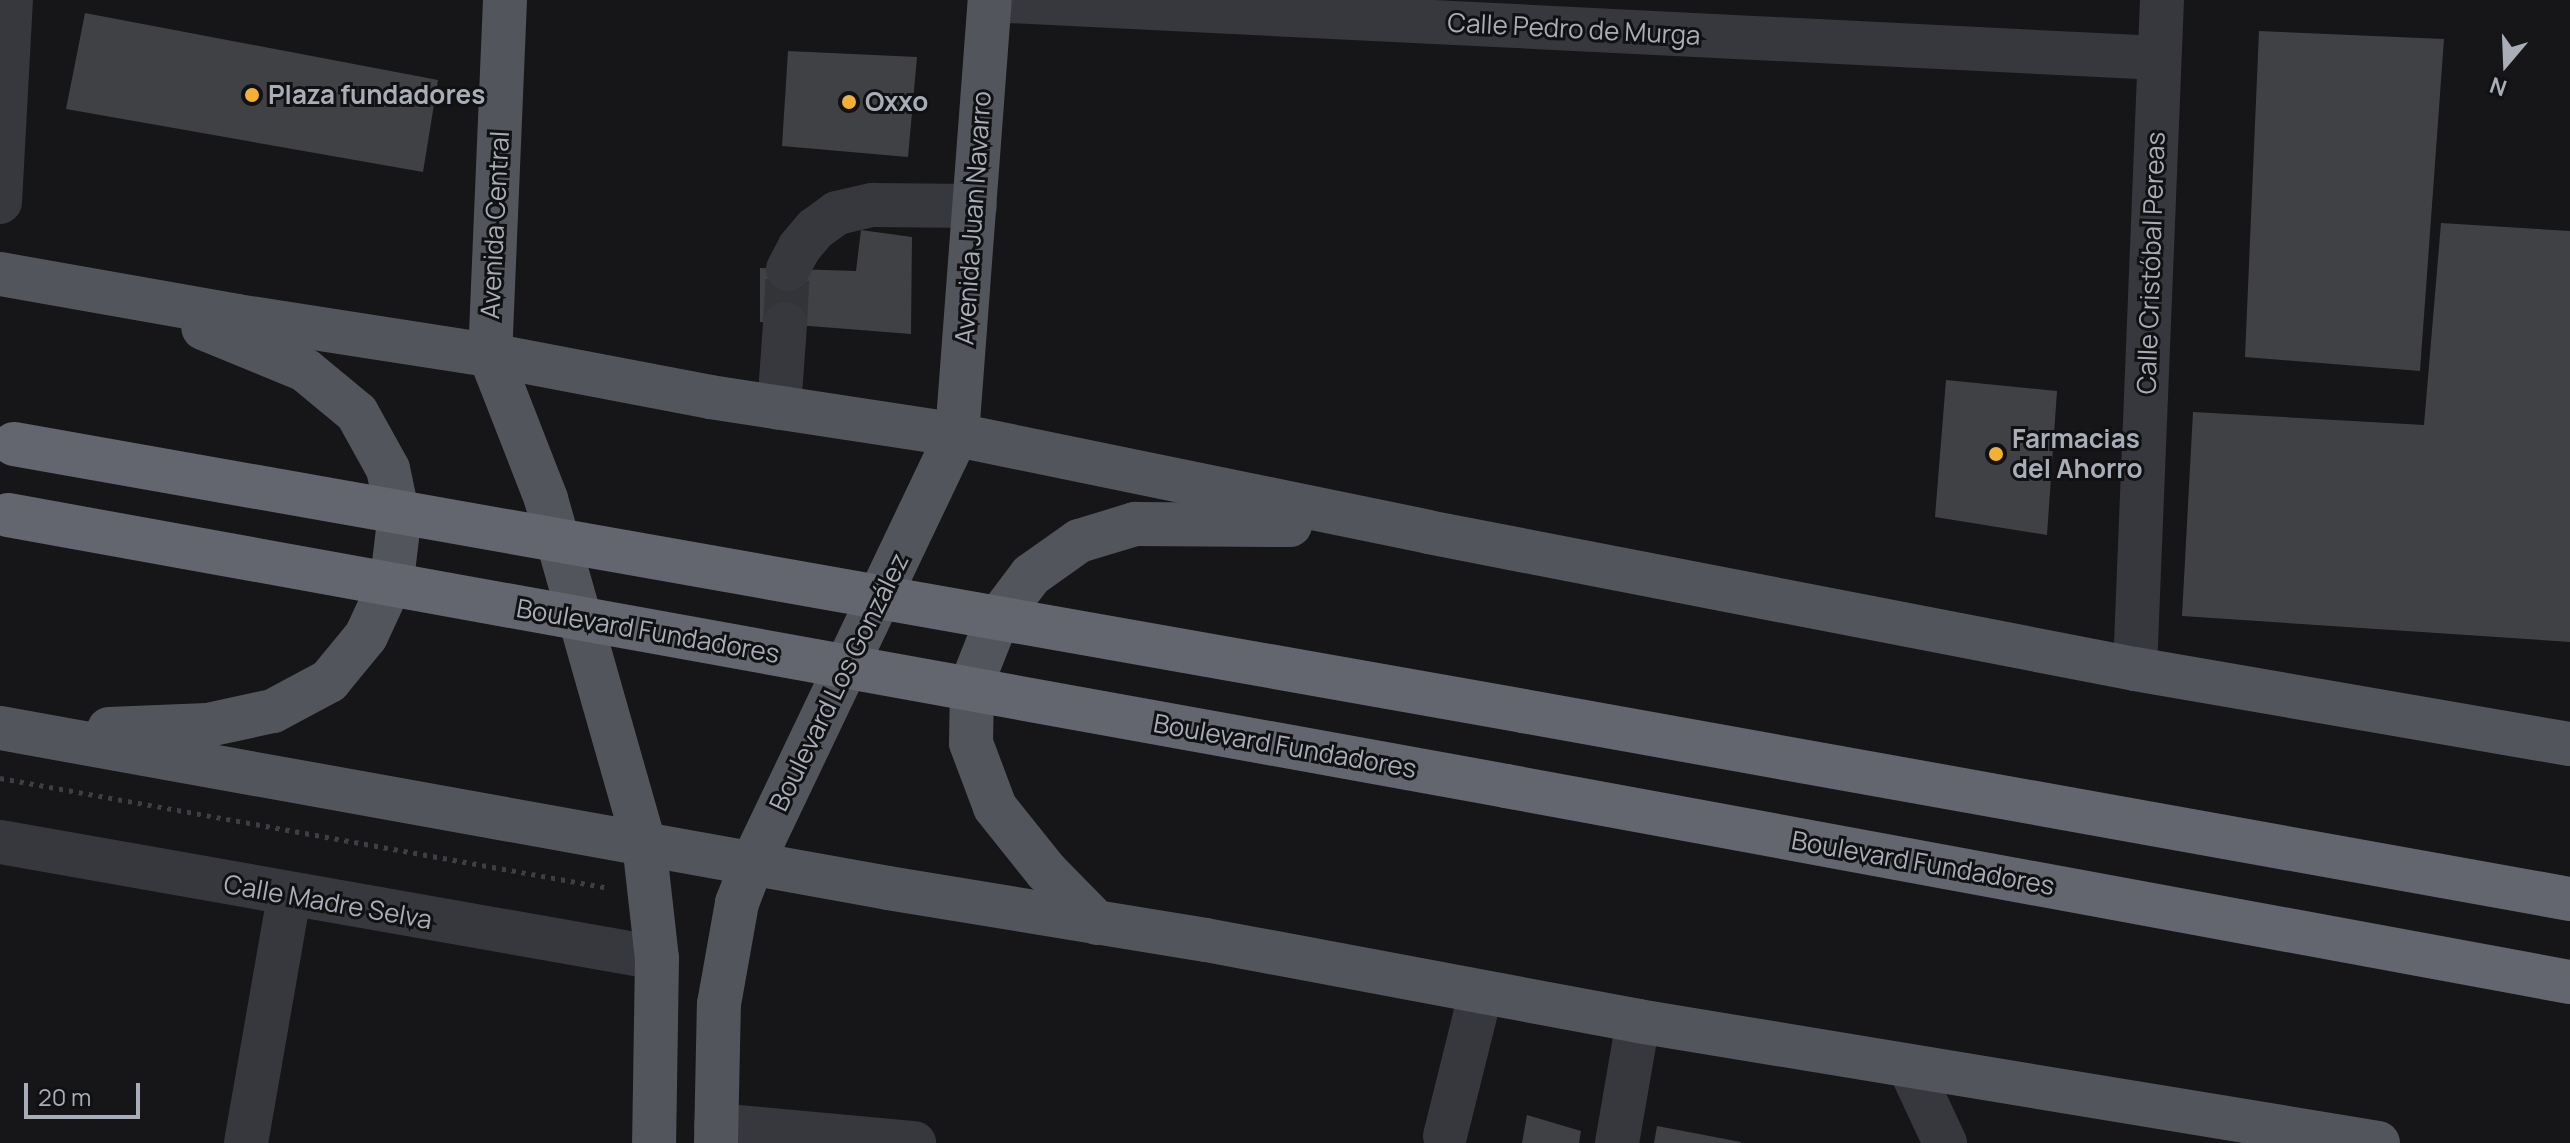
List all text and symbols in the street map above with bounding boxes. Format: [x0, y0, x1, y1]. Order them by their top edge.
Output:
street label: Calle Pedro de Murga [1447, 7, 1701, 51]
north arrow [2466, 24, 2546, 104]
text: N [2486, 70, 2511, 103]
place label: Plaza fundadores [268, 79, 485, 111]
marker: Plaza fundadores [243, 86, 261, 104]
place label: Oxxo [865, 86, 928, 118]
street label: Avenida Juan Navarro [949, 90, 997, 346]
marker: Oxxo [840, 93, 858, 111]
street label: Avenida Central [474, 130, 516, 320]
street label: Calle Cristóbal Pereas [2131, 131, 2171, 395]
place label: Farmacias del Ahorro [2012, 423, 2143, 484]
marker: Farmacias del Ahorro [1987, 445, 2005, 463]
street label: Boulevard Los González [763, 548, 915, 816]
street label: Boulevard Fundadores [514, 592, 782, 670]
street label: Boulevard Fundadores [1151, 707, 1419, 785]
street label: Boulevard Fundadores [1789, 824, 2057, 902]
street label: Calle Madre Selva [221, 868, 435, 936]
scale bar [28, 1067, 144, 1117]
text: 20 m [38, 1080, 91, 1113]

